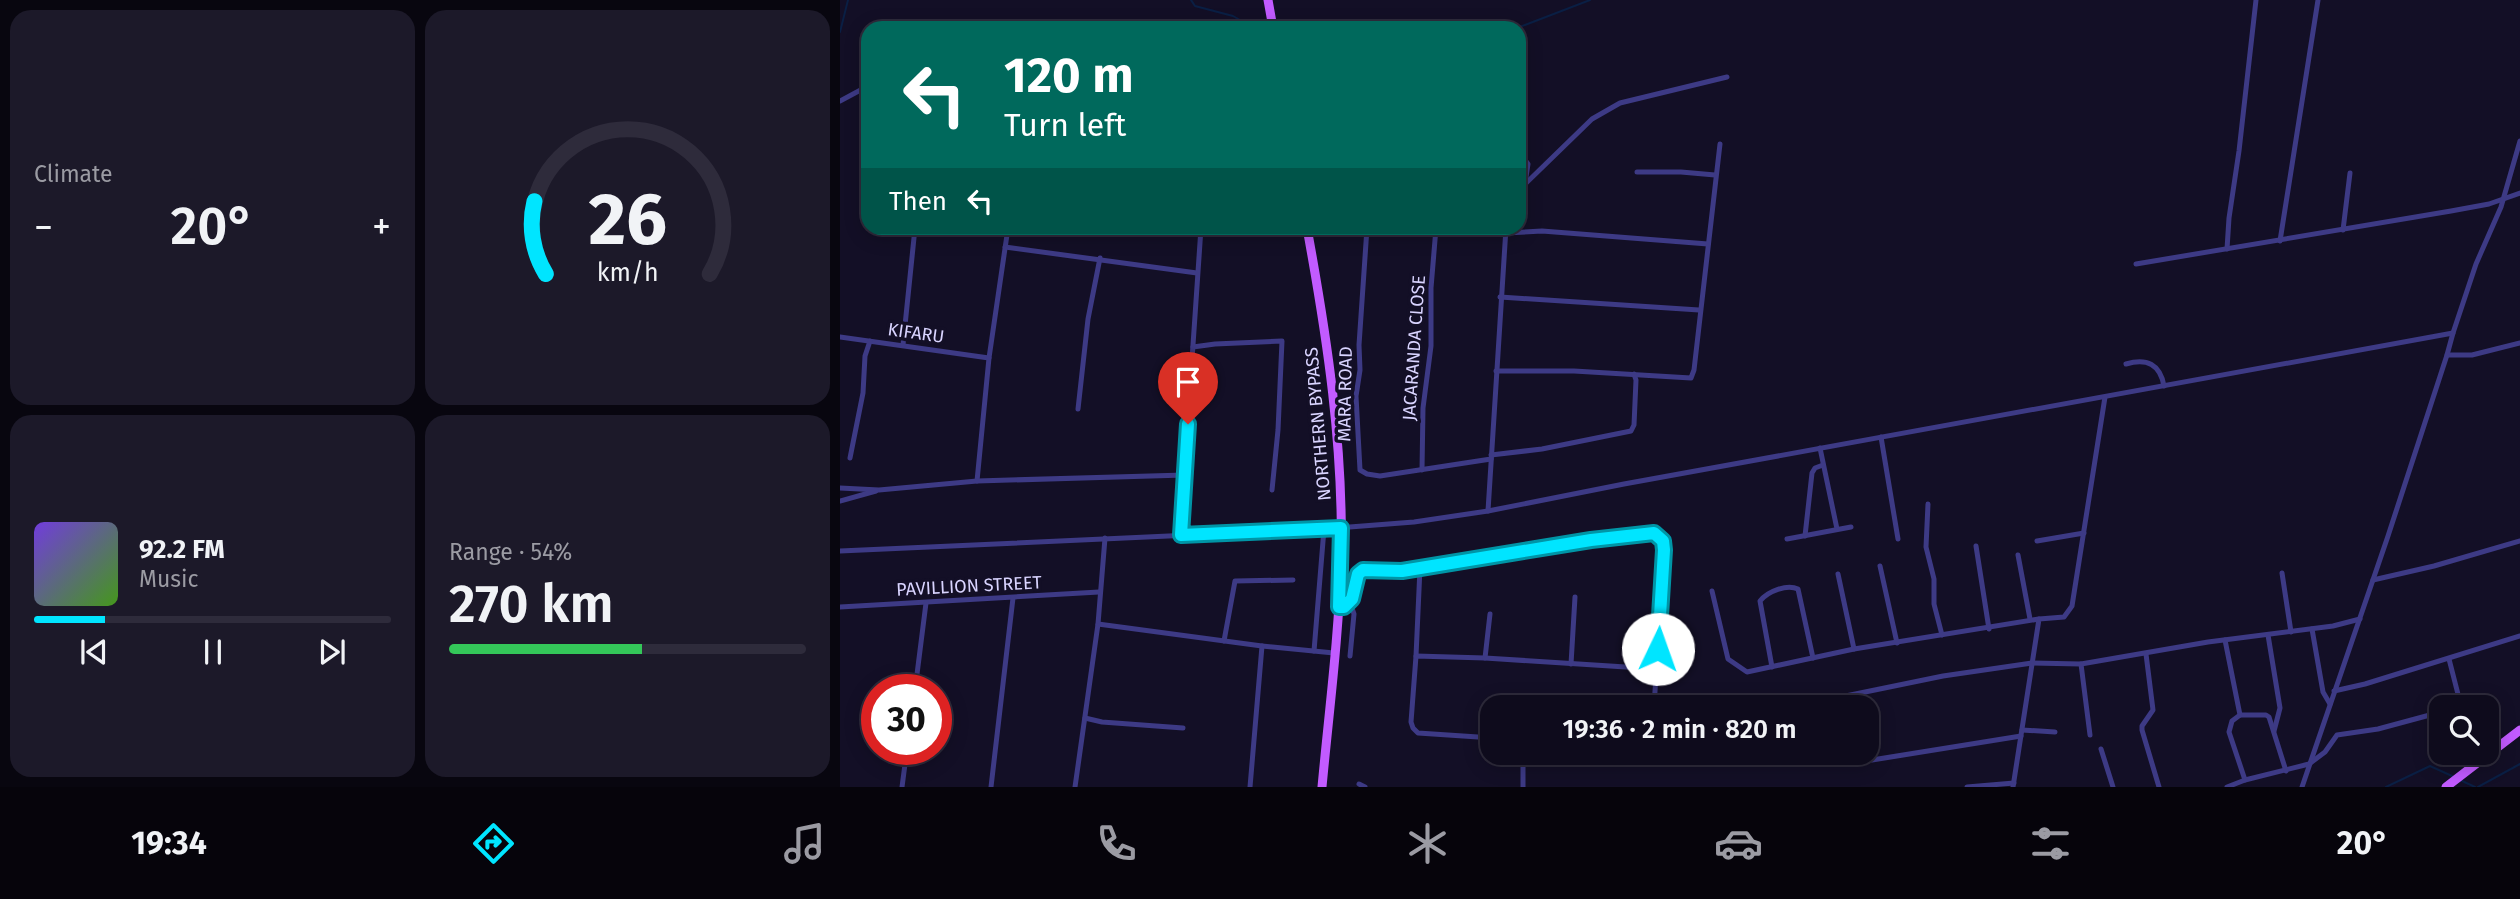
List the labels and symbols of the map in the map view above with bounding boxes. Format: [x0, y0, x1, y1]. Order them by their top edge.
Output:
street label: JACARANDA CLOSE [1398, 274, 1430, 422]
street label: KIFARU [886, 318, 946, 348]
street label: NORTHERN BYPASS [1300, 346, 1336, 502]
street label: MARA ROAD [1333, 346, 1357, 442]
pin [1158, 352, 1218, 424]
street label: PAVILLION STREET [896, 571, 1043, 601]
position arrow [1621, 612, 1695, 686]
speed limit sign: 30 [861, 674, 952, 765]

